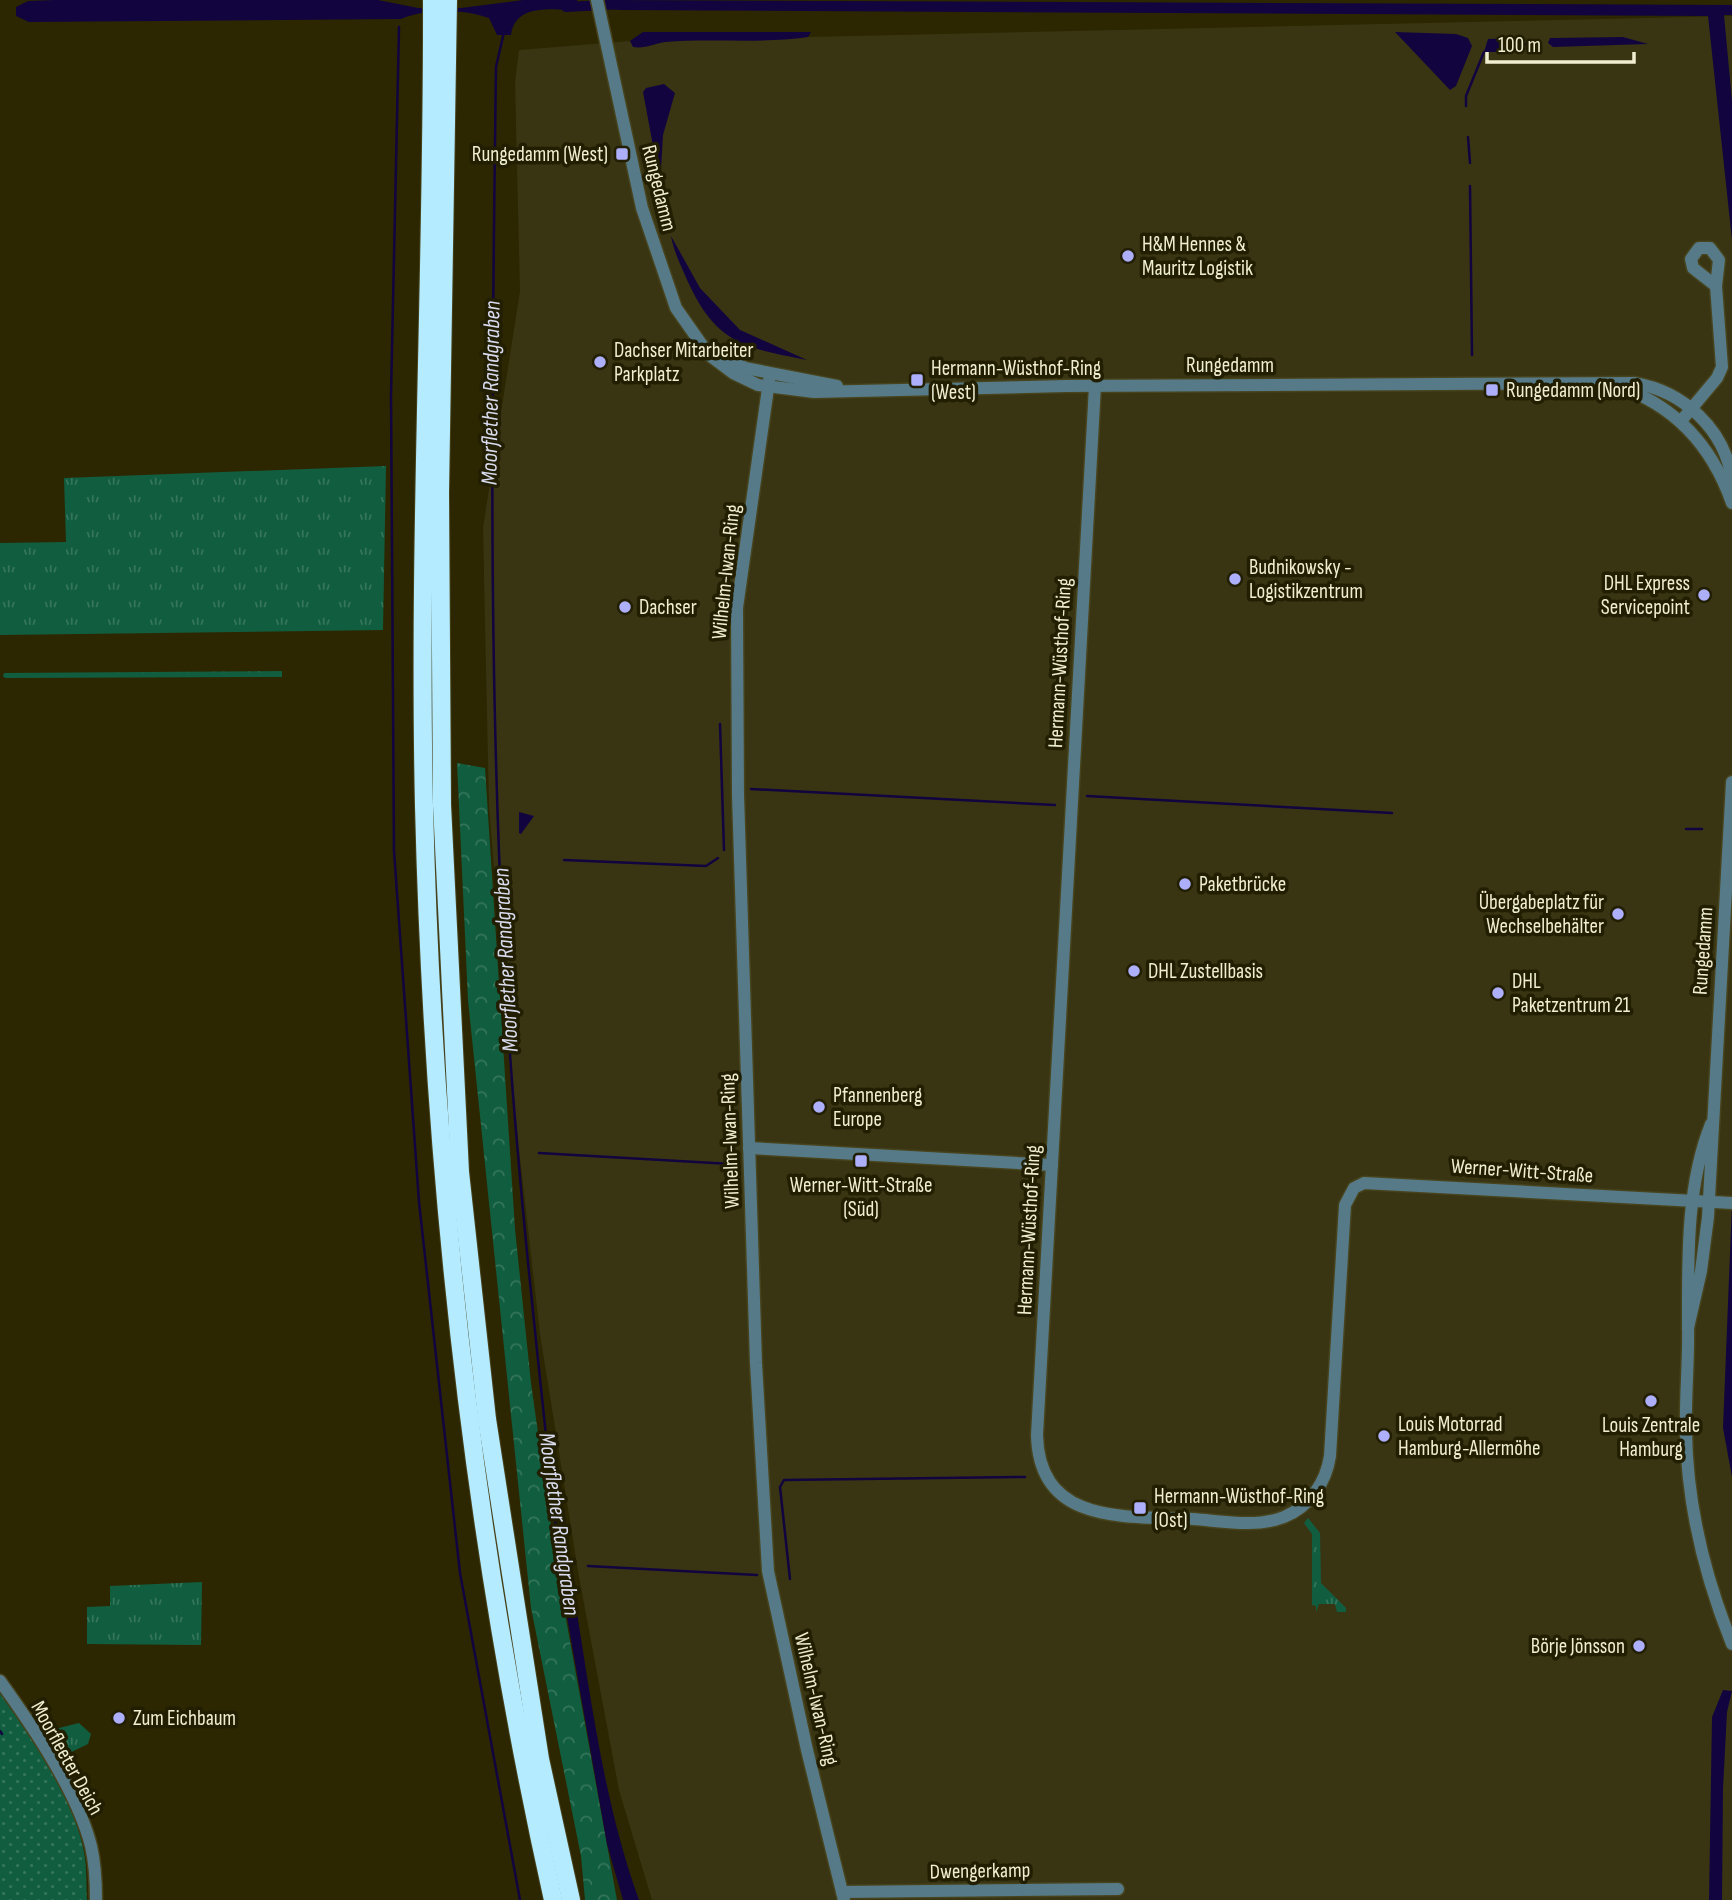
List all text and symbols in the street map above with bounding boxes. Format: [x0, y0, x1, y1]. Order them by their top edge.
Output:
scale bar [1487, 21, 1634, 65]
text: 100 m [1498, 33, 1541, 58]
place label: Rungedamm (West) [472, 142, 608, 167]
street label: Rungedamm [636, 142, 682, 234]
marker: Rungedamm (West) [614, 146, 630, 162]
place label: H&M Hennes & Mauritz Logistik [1142, 232, 1253, 281]
marker: H&M Hennes & Mauritz Logistik [1120, 248, 1136, 264]
water label: Moorflether Randgraben [475, 300, 507, 485]
place label: Dachser Mitarbeiter Parkplatz [614, 338, 754, 387]
street label: Rungedamm [1186, 353, 1274, 378]
marker: Dachser Mitarbeiter Parkplatz [592, 354, 608, 370]
place label: Hermann-Wüsthof-Ring (West) [931, 356, 1101, 405]
marker: Hermann-Wüsthof-Ring (West) [909, 372, 925, 388]
place label: Rungedamm (Nord) [1506, 378, 1640, 403]
marker: Rungedamm (Nord) [1484, 382, 1500, 398]
street label: Wilhelm-Iwan-Ring [706, 503, 746, 641]
place label: Budnikowsky - Logistikzentrum [1249, 555, 1363, 604]
marker: Budnikowsky - Logistikzentrum [1227, 571, 1243, 587]
place label: DHL Express Servicepoint [1601, 571, 1690, 620]
street label: Hermann-Wüsthof-Ring [1043, 577, 1077, 749]
marker: DHL Express Servicepoint [1696, 587, 1712, 603]
place label: Dachser [639, 595, 697, 620]
marker: Dachser [617, 599, 633, 615]
water label: Moorflether Randgraben [487, 867, 525, 1053]
place label: Paketbrücke [1199, 872, 1286, 897]
marker: Paketbrücke [1177, 876, 1193, 892]
place label: Übergabeplatz für Wechselbehälter [1479, 890, 1604, 939]
marker: Übergabeplatz für Wechselbehälter [1610, 906, 1626, 922]
street label: Rungedamm [1687, 906, 1719, 996]
place label: DHL Zustellbasis [1148, 959, 1263, 984]
marker: DHL Zustellbasis [1126, 963, 1142, 979]
place label: DHL Paketzentrum 21 [1512, 969, 1631, 1018]
marker: DHL Paketzentrum 21 [1490, 985, 1506, 1001]
street label: Wilhelm-Iwan-Ring [715, 1073, 745, 1209]
place label: Pfannenberg Europe [833, 1083, 922, 1132]
marker: Pfannenberg Europe [811, 1099, 827, 1115]
street label: Hermann-Wüsthof-Ring [1012, 1144, 1046, 1316]
marker: Werner-Witt-Straße (Süd) [853, 1153, 869, 1169]
street label: Werner-Witt-Straße [1450, 1154, 1594, 1188]
place label: Werner-Witt-Straße (Süd) [790, 1173, 932, 1222]
marker: Louis Zentrale Hamburg [1643, 1393, 1659, 1409]
place label: Louis Motorrad Hamburg-Allermöhe [1398, 1412, 1541, 1461]
place label: Louis Zentrale Hamburg [1602, 1413, 1700, 1462]
marker: Louis Motorrad Hamburg-Allermöhe [1376, 1428, 1392, 1444]
water label: Moorflether Randgraben [532, 1431, 586, 1618]
place label: Hermann-Wüsthof-Ring (Ost) [1154, 1484, 1324, 1533]
marker: Hermann-Wüsthof-Ring (Ost) [1132, 1500, 1148, 1516]
street label: Wilhelm-Iwan-Ring [789, 1630, 843, 1768]
place label: Börje Jönsson [1531, 1634, 1625, 1659]
marker: Börje Jönsson [1631, 1638, 1647, 1654]
street label: Moorfleeter Deich [25, 1697, 109, 1819]
place label: Zum Eichbaum [133, 1706, 236, 1731]
marker: Zum Eichbaum [111, 1710, 127, 1726]
street label: Dwengerkamp [930, 1858, 1030, 1884]

